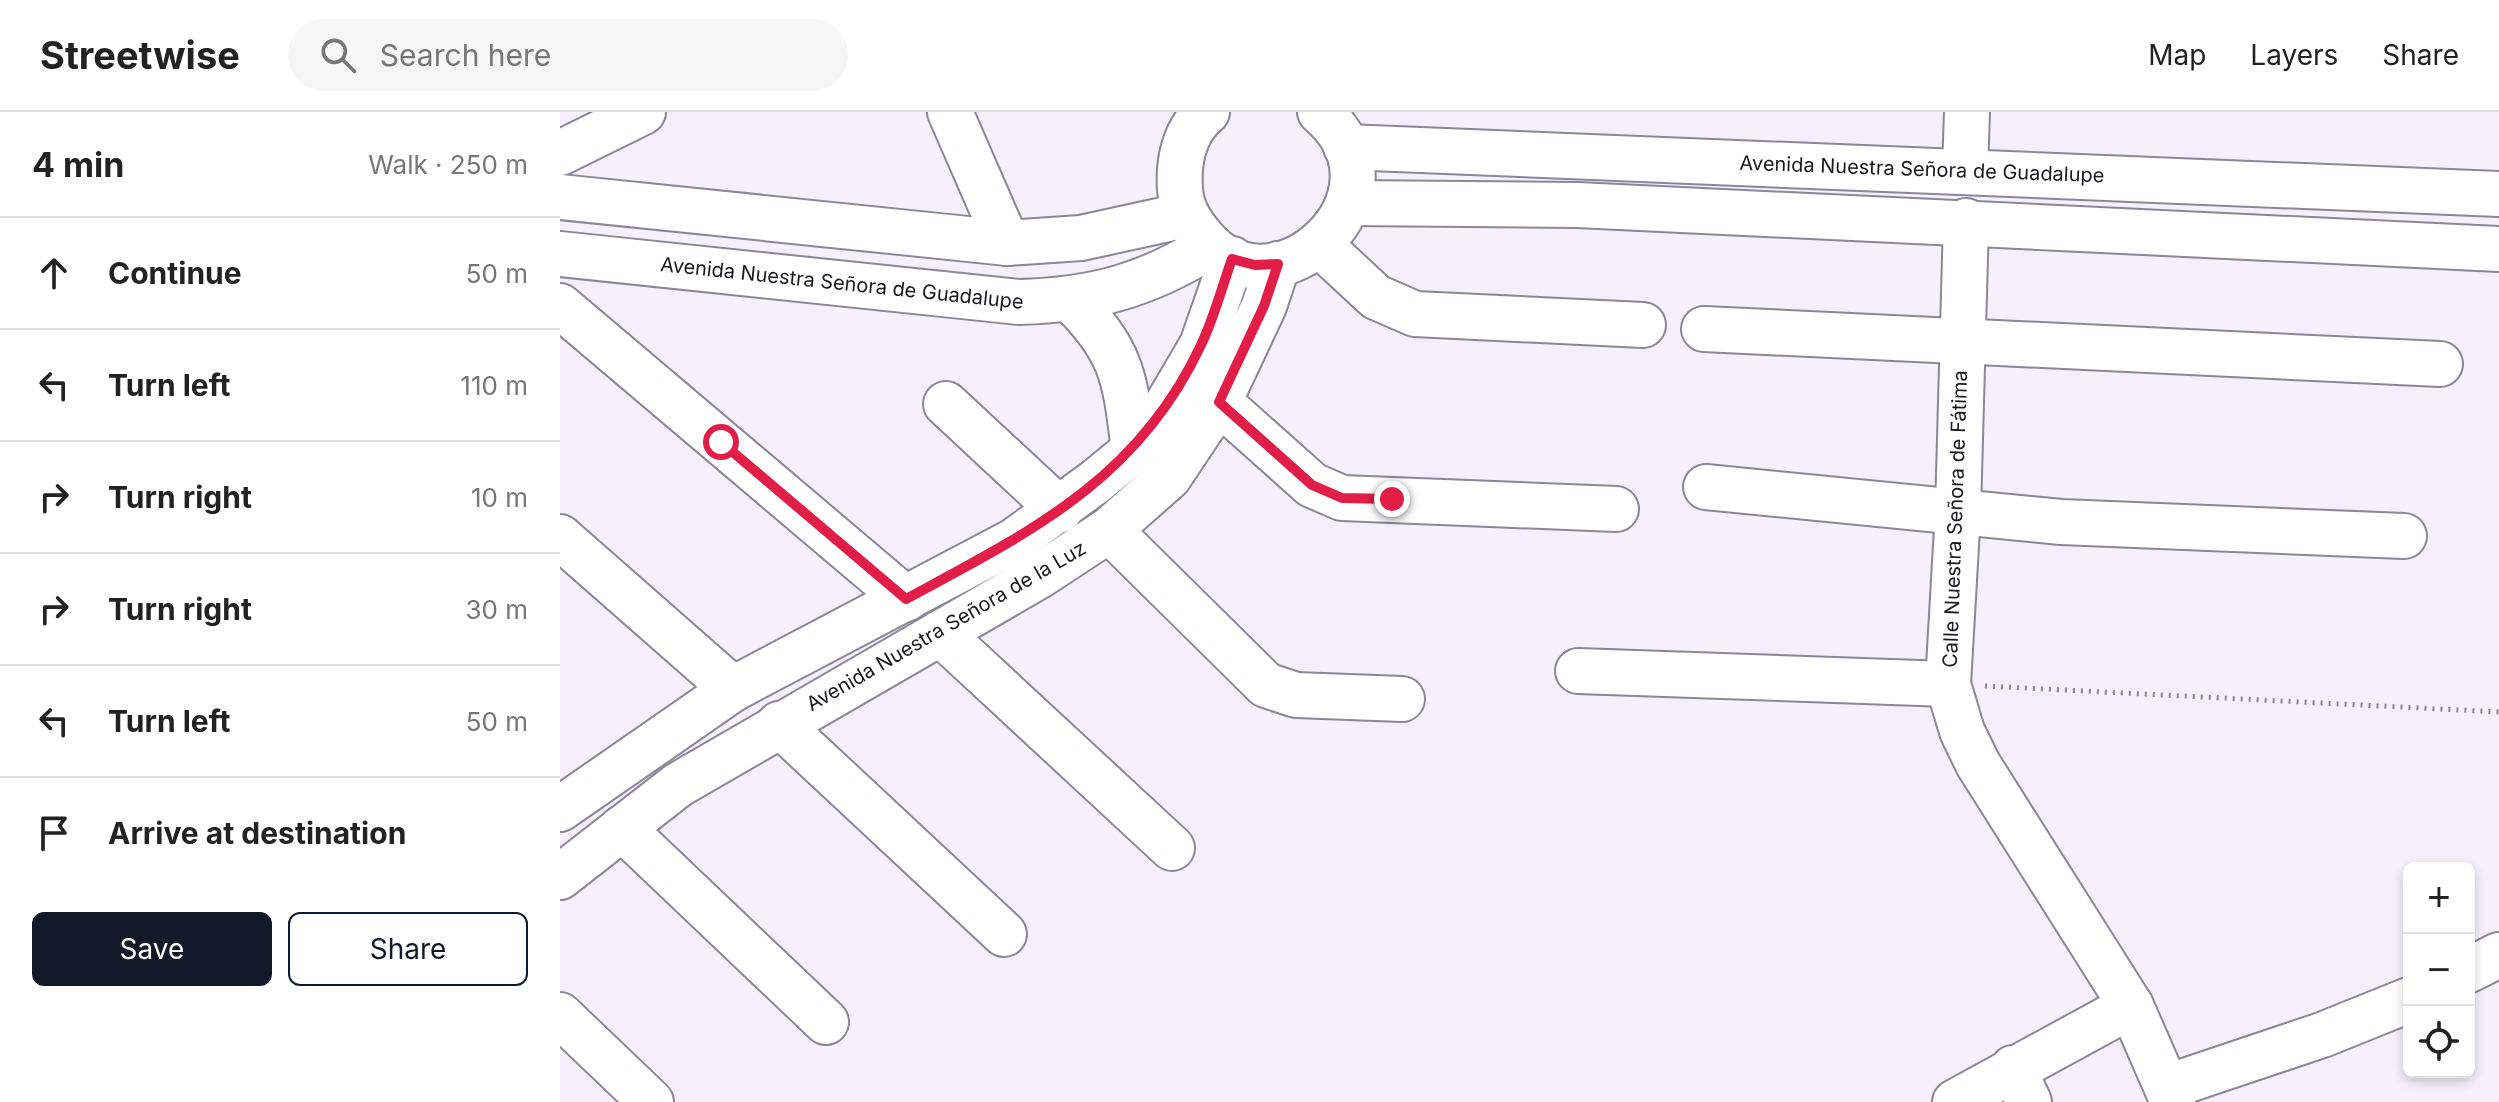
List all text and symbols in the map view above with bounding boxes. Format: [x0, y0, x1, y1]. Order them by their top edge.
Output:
search box [288, 19, 848, 91]
text: Streetwise [40, 32, 240, 78]
icon: search [316, 33, 360, 77]
text: Search here [380, 37, 551, 73]
text: Map [2148, 38, 2206, 72]
text: Layers [2250, 38, 2338, 72]
text: Share [2382, 38, 2459, 72]
text: 4 min [32, 144, 124, 185]
text: Walk · 250 m [368, 149, 528, 180]
street label: Avenida Nuestra Señora de Guadalupe [1739, 151, 2105, 187]
icon: ahead [32, 251, 76, 295]
street label: Avenida Nuestra Señora de Guadalupe [659, 252, 1025, 314]
text: Continue [108, 255, 242, 291]
text: 50 m [466, 258, 528, 289]
icon: left [32, 363, 76, 407]
text: Turn left [108, 367, 230, 403]
text: 110 m [460, 370, 528, 401]
street label: Calle Nuestra Señora de Fátima [1938, 370, 1972, 668]
route start [703, 424, 739, 460]
icon: right [32, 475, 76, 519]
text: Turn right [108, 479, 252, 515]
route end [1374, 481, 1410, 517]
text: 10 m [471, 482, 528, 513]
street label: Avenida Nuestra Señora de la Luz [802, 536, 1090, 716]
icon: right [32, 587, 76, 631]
text: Turn right [108, 591, 252, 627]
text: 30 m [465, 594, 528, 625]
icon: left [32, 699, 76, 743]
text: Turn left [108, 703, 230, 739]
text: 50 m [466, 706, 528, 737]
icon: arrive [32, 811, 76, 855]
text: Arrive at destination [108, 815, 406, 851]
map controls [2403, 862, 2475, 1078]
button: + [2403, 862, 2475, 934]
button: Save [32, 912, 272, 986]
button: Share [288, 912, 528, 986]
button: − [2403, 934, 2475, 1006]
button: locate [2403, 1006, 2475, 1078]

